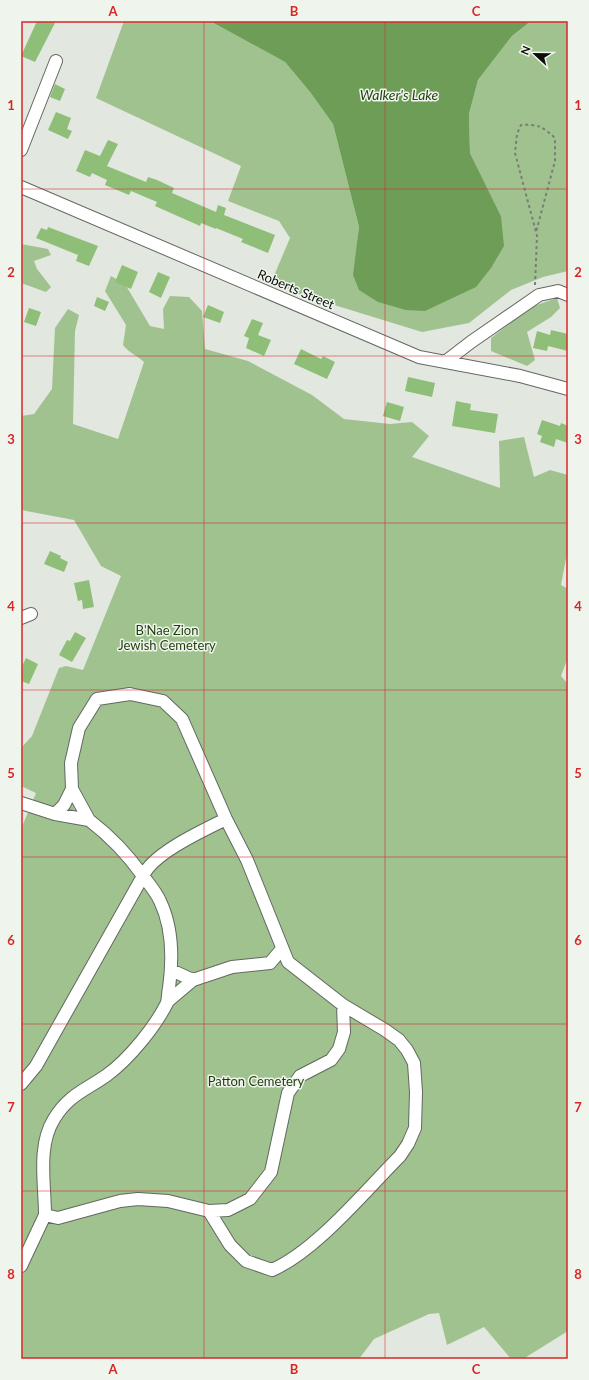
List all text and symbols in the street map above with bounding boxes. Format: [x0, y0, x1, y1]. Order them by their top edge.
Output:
text: A [107, 3, 118, 19]
text: B [290, 3, 299, 19]
text: C [472, 3, 481, 19]
north arrow [515, 34, 555, 74]
text: N [518, 44, 533, 56]
water label: Walker's Lake [360, 86, 439, 103]
text: 1 [7, 97, 15, 113]
text: 1 [574, 97, 582, 113]
text: 2 [7, 264, 15, 280]
text: 2 [574, 264, 582, 280]
street label: Roberts Street [255, 266, 337, 312]
text: 3 [7, 431, 15, 447]
text: 3 [574, 431, 582, 447]
text: 4 [7, 598, 15, 614]
text: 4 [574, 598, 582, 614]
park label: B'Nae Zion Jewish Cemetery [118, 622, 216, 653]
text: 5 [7, 765, 15, 781]
text: 5 [574, 765, 582, 781]
text: 6 [7, 932, 15, 948]
text: 6 [574, 932, 582, 948]
park label: Patton Cemetery [208, 1073, 305, 1089]
text: 7 [7, 1099, 15, 1115]
text: 7 [574, 1099, 582, 1115]
text: 8 [7, 1266, 15, 1282]
text: 8 [574, 1266, 582, 1282]
text: A [107, 1361, 118, 1377]
text: B [290, 1361, 299, 1377]
text: C [472, 1361, 481, 1377]

